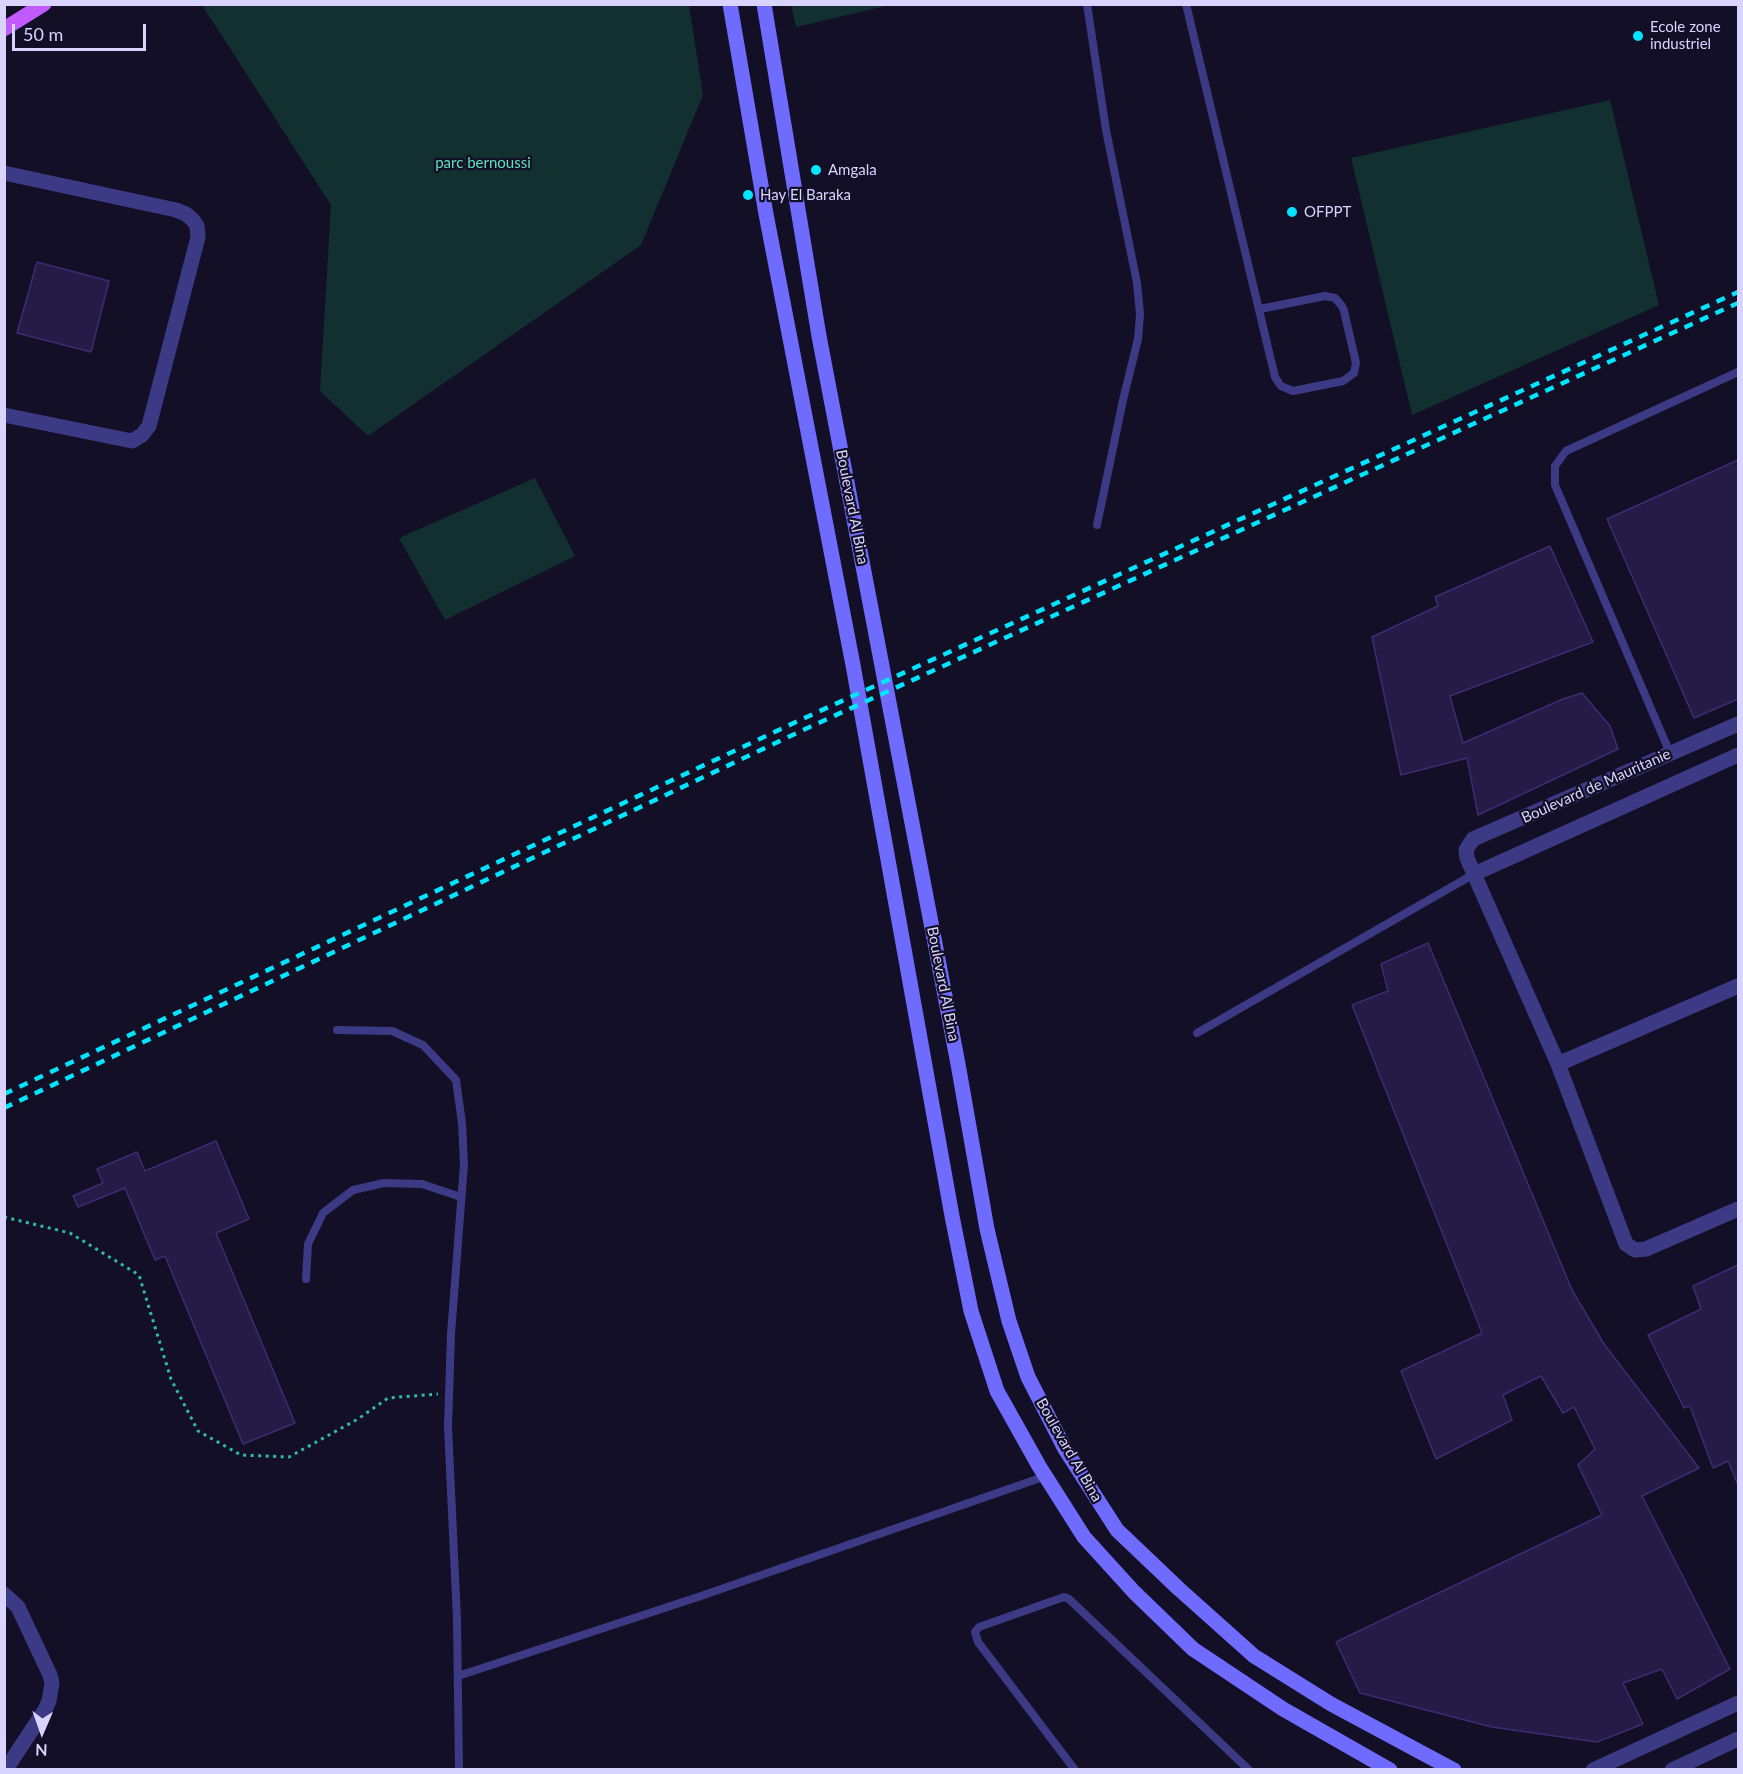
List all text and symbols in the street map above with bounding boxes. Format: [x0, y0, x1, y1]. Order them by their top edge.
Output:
scale bar [15, 12, 148, 50]
place label: Ecole zone industriel [1650, 18, 1721, 53]
text: 50 m [23, 23, 63, 45]
marker: Ecole zone industriel [1631, 29, 1645, 43]
park label: parc bernoussi [435, 154, 531, 172]
place label: Amgala [828, 161, 877, 179]
marker: Amgala [809, 163, 823, 177]
place label: Hay El Baraka [760, 186, 851, 204]
marker: Hay El Baraka [741, 188, 755, 202]
place label: OFPPT [1304, 203, 1351, 221]
marker: OFPPT [1285, 205, 1299, 219]
street label: Boulevard Al Bina [832, 448, 872, 566]
street label: Boulevard de Mauritanie [1519, 745, 1673, 827]
street label: Boulevard Al Bina [923, 925, 963, 1043]
street label: Boulevard Al Bina [1032, 1395, 1106, 1505]
north arrow [12, 1702, 72, 1762]
text: N [35, 1741, 48, 1760]

